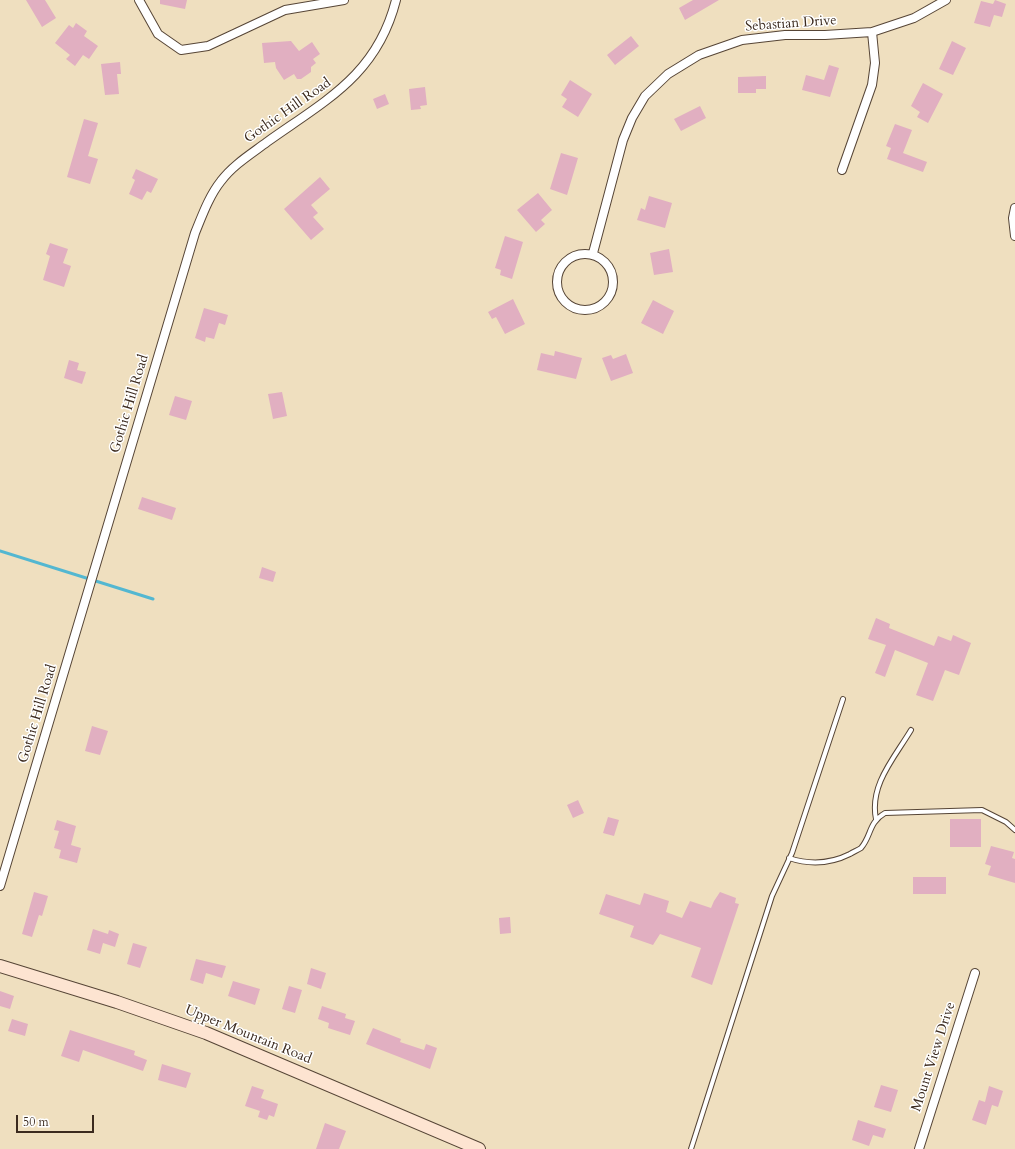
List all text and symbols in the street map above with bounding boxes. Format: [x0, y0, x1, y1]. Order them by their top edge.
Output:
street label: Sebastian Drive [745, 12, 837, 36]
street label: Gothic Hill Road [241, 75, 335, 147]
street label: Gothic Hill Road [107, 353, 153, 455]
street label: Gothic Hill Road [15, 663, 61, 765]
street label: Mount View Drive [908, 1000, 960, 1114]
street label: Upper Mountain Road [182, 1002, 314, 1068]
scale bar [18, 1107, 96, 1133]
text: 50 m [23, 1114, 49, 1130]

